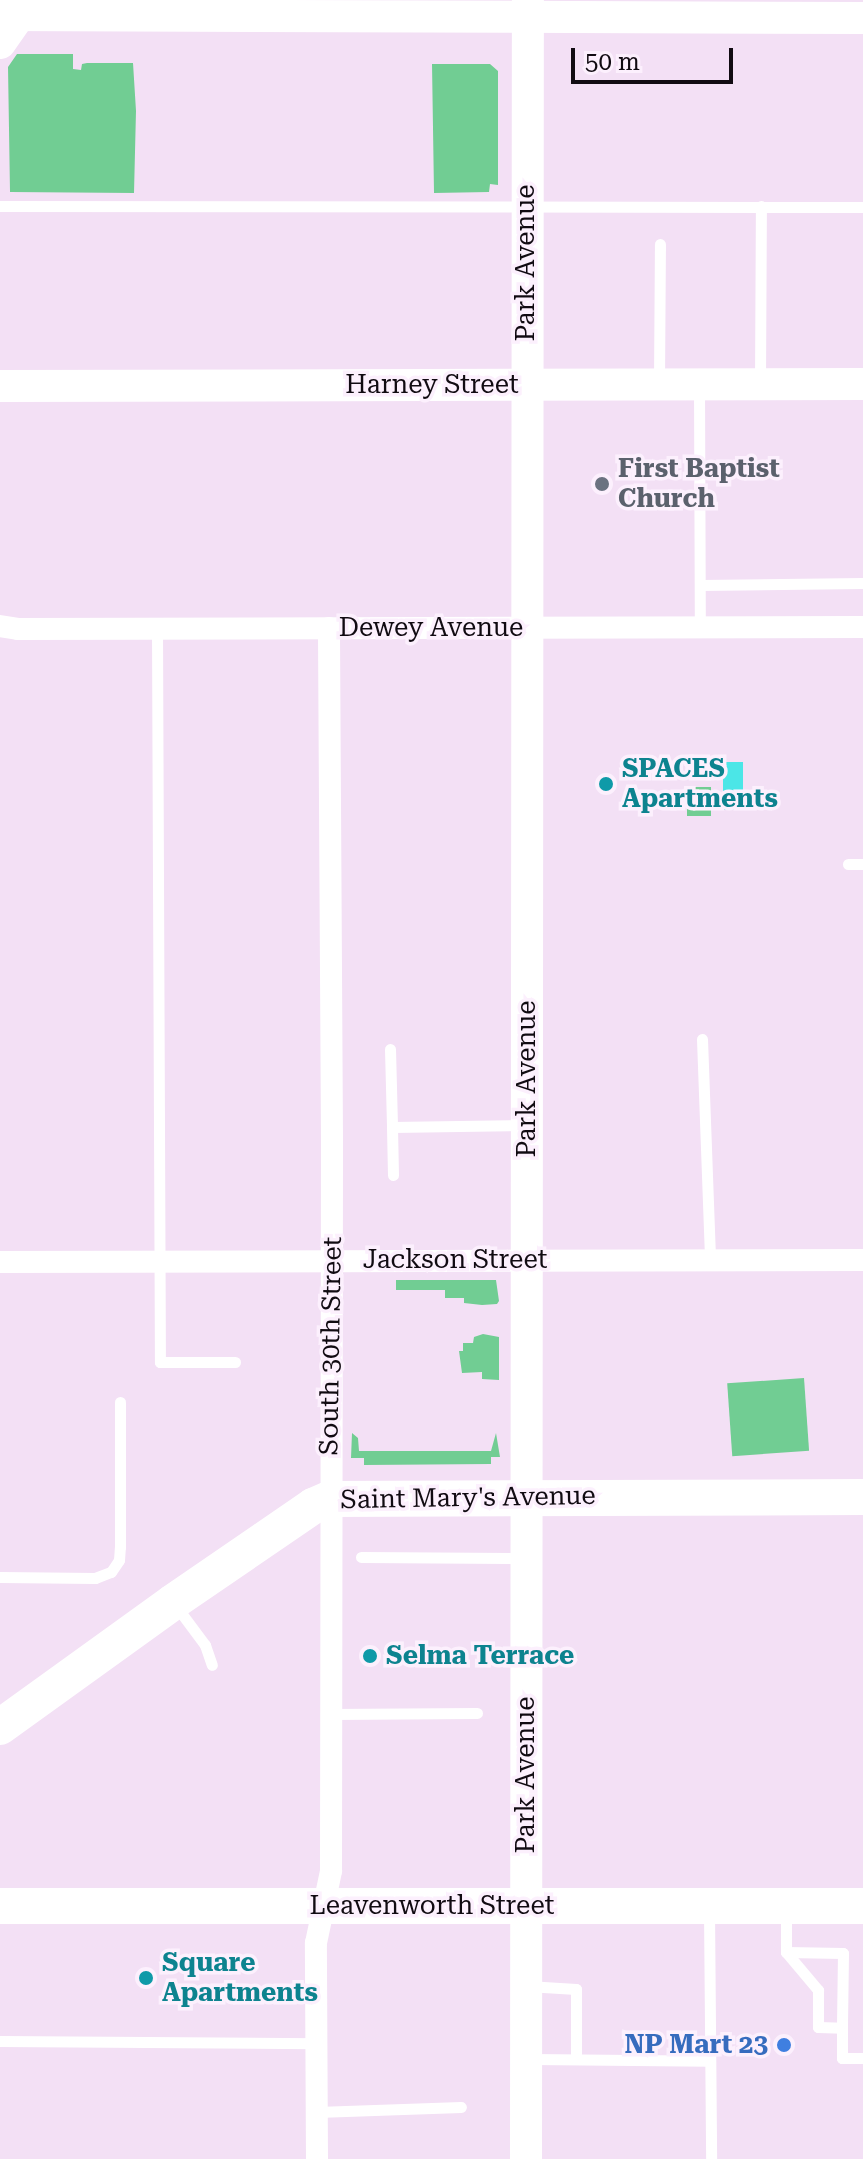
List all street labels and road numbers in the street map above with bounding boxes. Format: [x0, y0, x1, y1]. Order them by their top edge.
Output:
street label: Park Avenue [510, 184, 542, 342]
street label: Harney Street [345, 369, 519, 401]
street label: Dewey Avenue [339, 612, 523, 644]
street label: Park Avenue [511, 1000, 543, 1158]
street label: South 30th Street [313, 1236, 349, 1456]
street label: Jackson Street [363, 1244, 547, 1276]
street label: Saint Mary's Avenue [340, 1480, 596, 1516]
street label: Park Avenue [510, 1696, 542, 1854]
street label: Leavenworth Street [310, 1890, 554, 1922]

